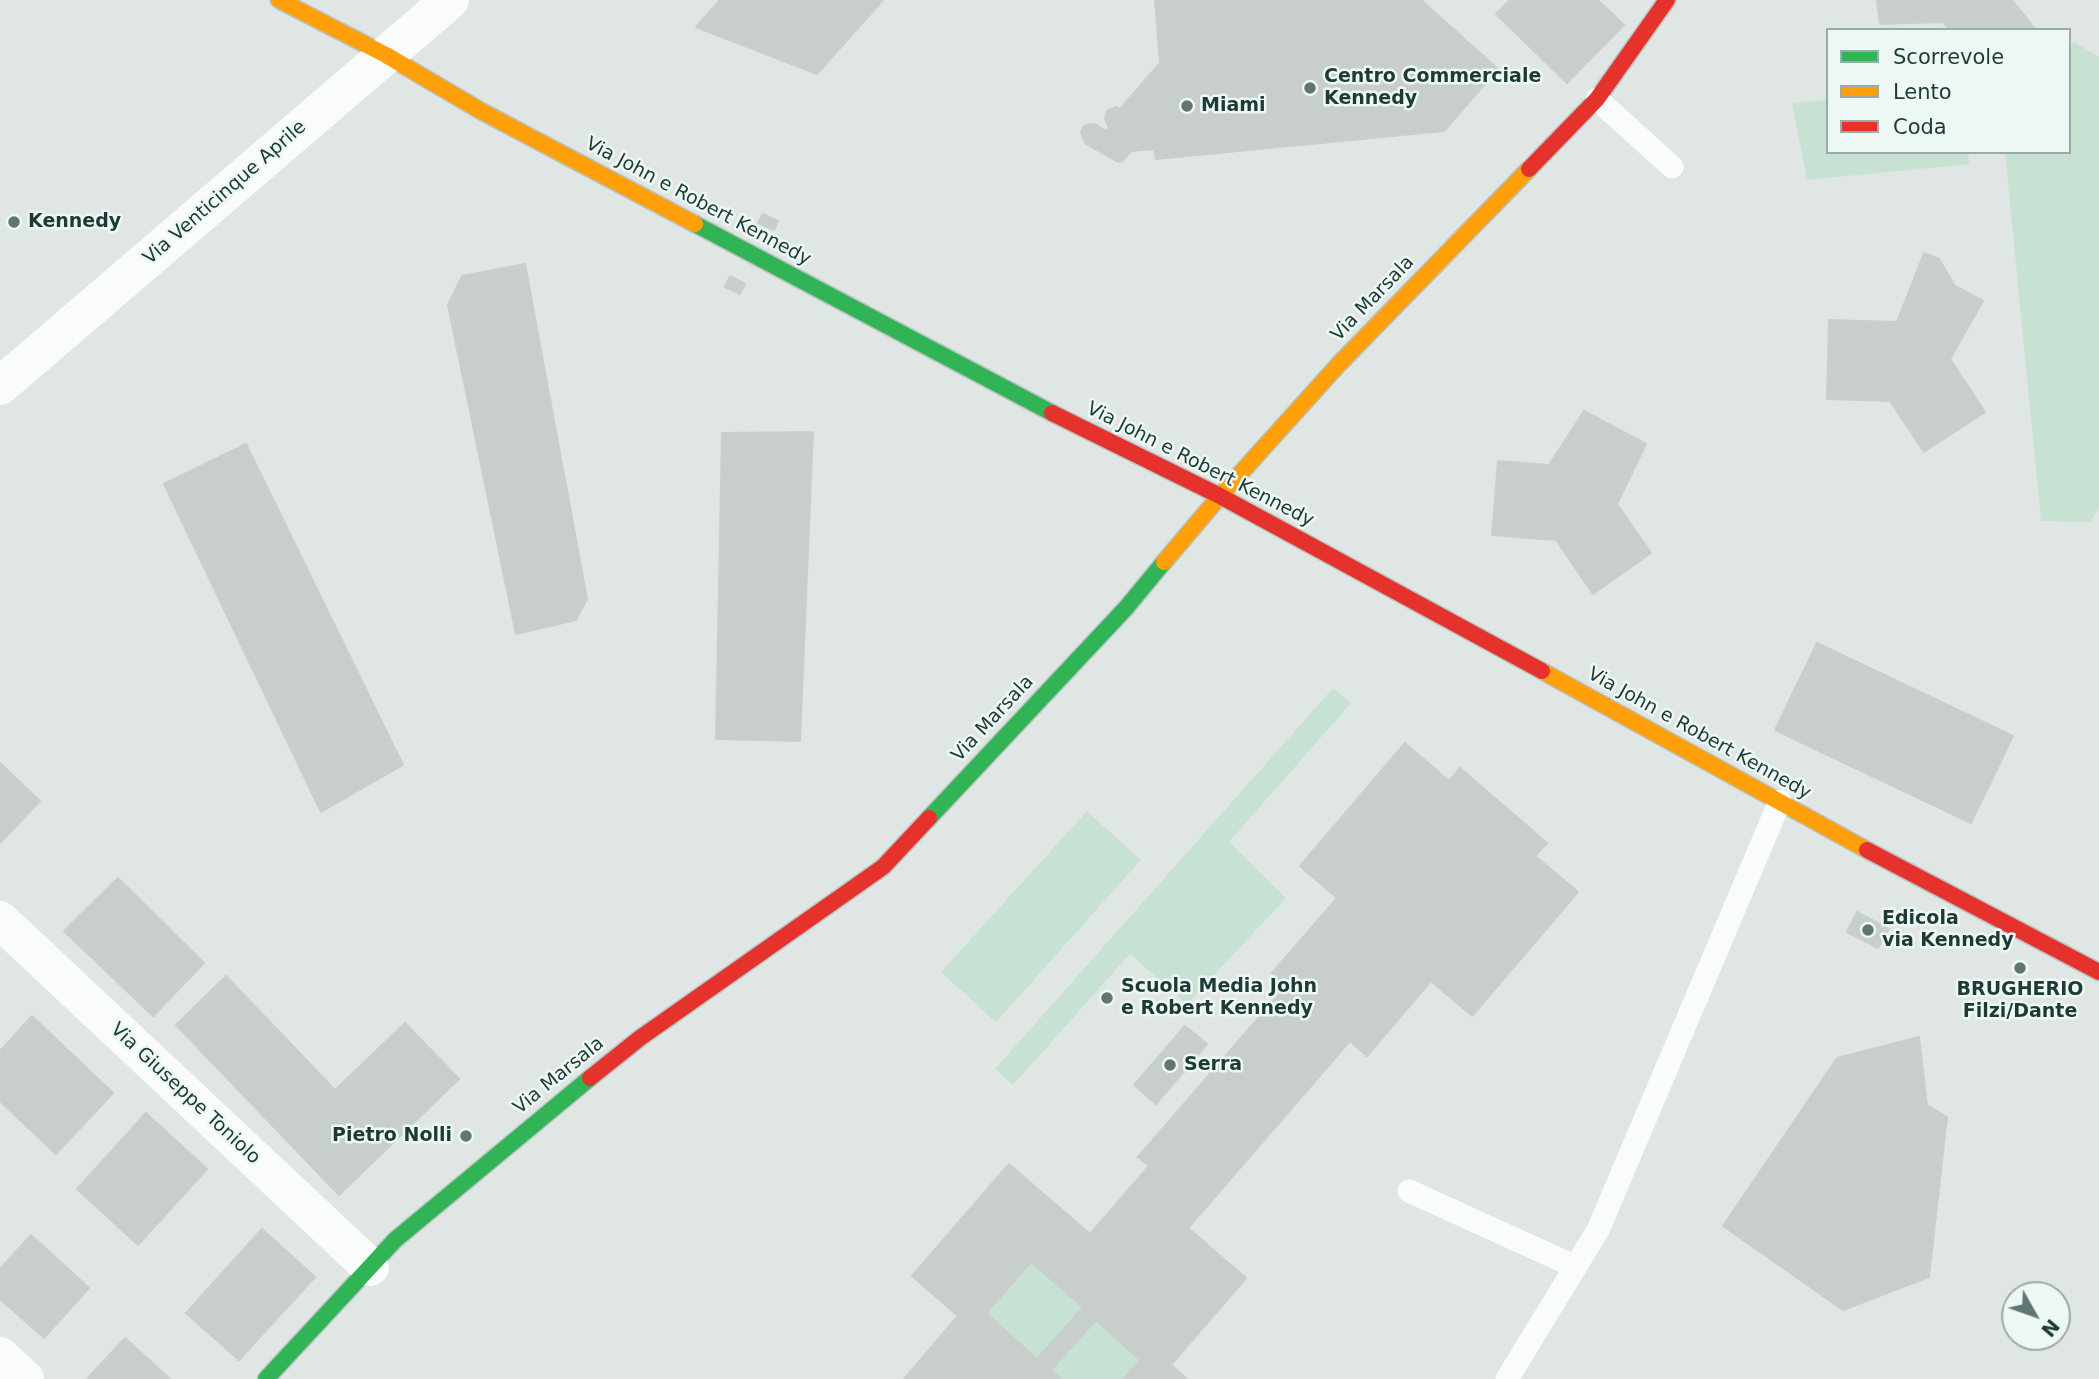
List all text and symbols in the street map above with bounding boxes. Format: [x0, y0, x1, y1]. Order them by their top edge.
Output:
legend [1826, 28, 2071, 154]
text: Scorrevole [1893, 45, 2004, 69]
place label: Centro Commerciale Kennedy [1324, 66, 1541, 110]
marker: Centro Commerciale Kennedy [1302, 80, 1318, 96]
text: Lento [1893, 80, 1952, 104]
place label: Miami [1201, 95, 1266, 117]
marker: Miami [1179, 98, 1195, 114]
text: Coda [1893, 115, 1947, 139]
street label: Via Venticinque Aprile [139, 116, 311, 270]
street label: Via John e Robert Kennedy [581, 133, 815, 271]
place label: Kennedy [28, 211, 121, 233]
marker: Kennedy [6, 214, 22, 230]
street label: Via Marsala [1327, 252, 1419, 346]
street label: Via John e Robert Kennedy [1083, 398, 1317, 532]
street label: Via John e Robert Kennedy [1583, 663, 1815, 805]
street label: Via Marsala [947, 671, 1039, 767]
place label: Edicola via Kennedy [1882, 908, 2014, 952]
marker: Edicola via Kennedy [1860, 922, 1876, 938]
marker: BRUGHERIO Filzi/Dante [2012, 960, 2028, 976]
place label: Scuola Media John e Robert Kennedy [1121, 976, 1317, 1020]
place label: BRUGHERIO Filzi/Dante [1957, 979, 2083, 1023]
marker: Scuola Media John e Robert Kennedy [1099, 990, 1115, 1006]
street label: Via Giuseppe Toniolo [105, 1019, 265, 1169]
street label: Via Marsala [509, 1033, 609, 1119]
place label: Serra [1184, 1054, 1242, 1076]
marker: Serra [1162, 1057, 1178, 1073]
place label: Pietro Nolli [332, 1125, 452, 1147]
marker: Pietro Nolli [458, 1128, 474, 1144]
north arrow [2001, 1281, 2071, 1351]
text: N [2037, 1315, 2064, 1341]

